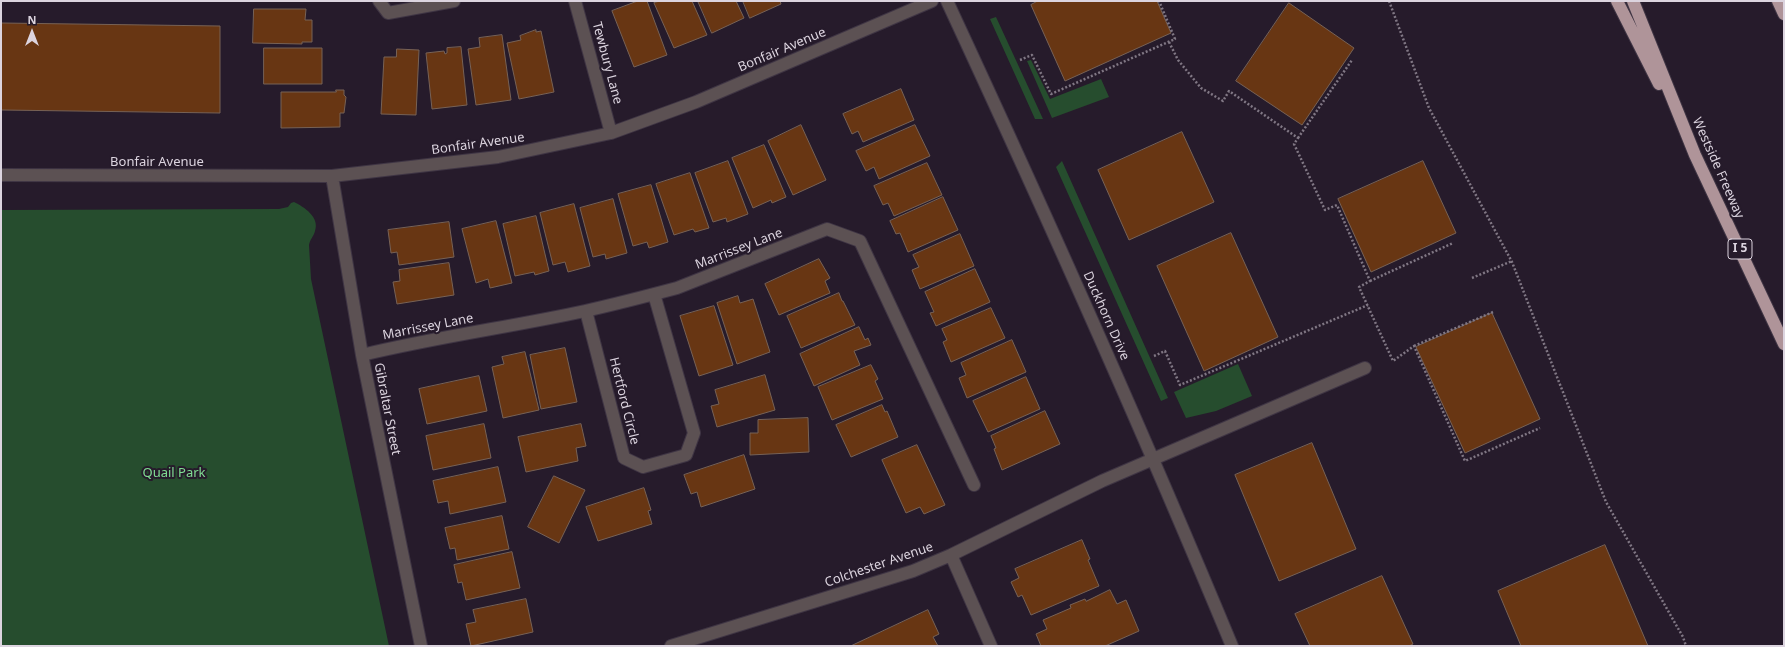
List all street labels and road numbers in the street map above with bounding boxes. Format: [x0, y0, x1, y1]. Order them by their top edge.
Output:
street label: Tewbury Lane [589, 20, 625, 106]
street label: Bonfair Avenue [736, 24, 828, 76]
street label: Westside Freeway [1689, 115, 1747, 221]
street label: Bonfair Avenue [430, 130, 526, 158]
street label: Bonfair Avenue [110, 154, 204, 170]
street label: Marrissey Lane [693, 225, 785, 273]
road number: I 5 [1728, 239, 1752, 259]
street label: Duckhorn Drive [1079, 269, 1133, 363]
street label: Marrissey Lane [381, 311, 475, 343]
street label: Hertford Circle [606, 356, 642, 446]
street label: Gibraltar Street [370, 362, 404, 456]
street label: Colchester Avenue [823, 539, 935, 591]

